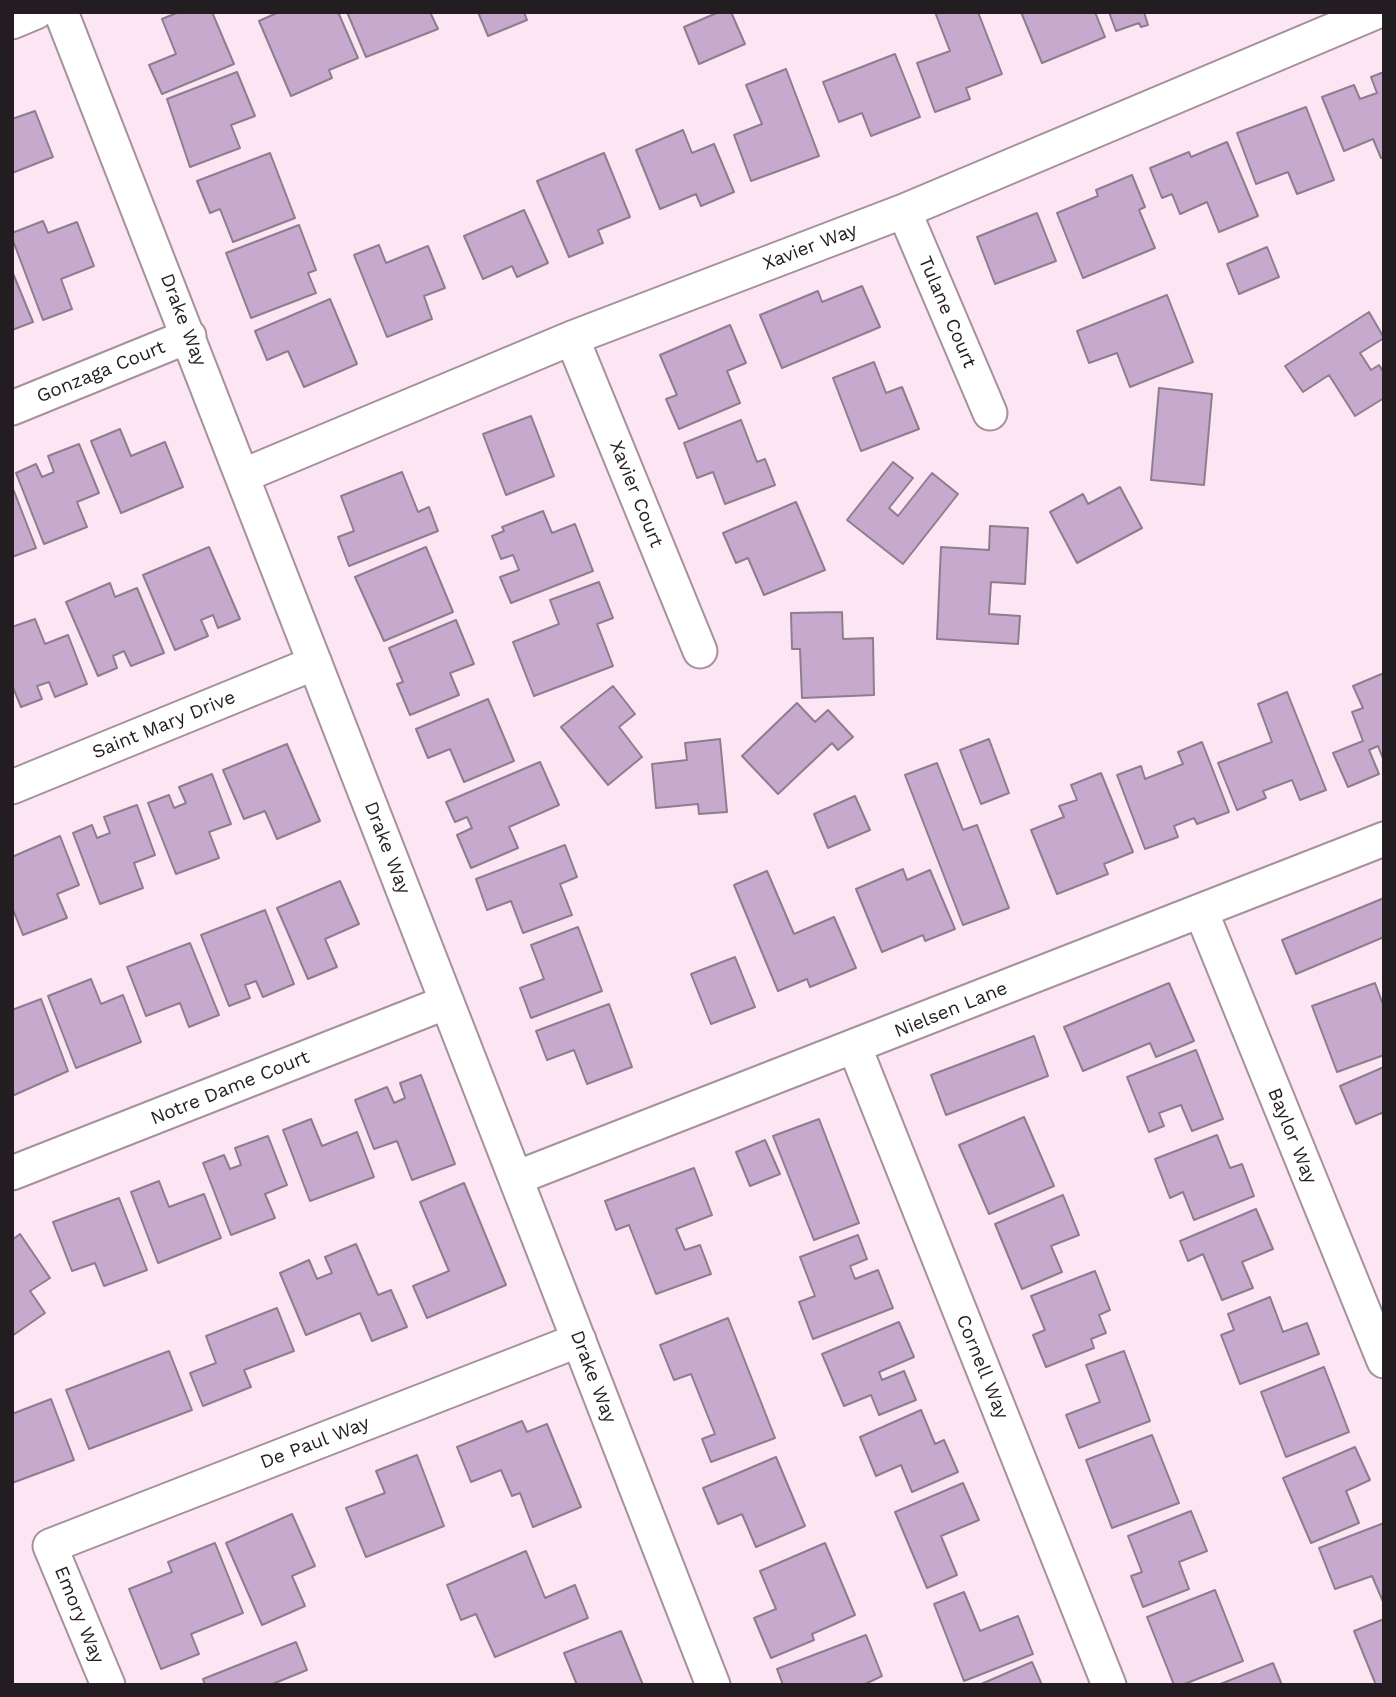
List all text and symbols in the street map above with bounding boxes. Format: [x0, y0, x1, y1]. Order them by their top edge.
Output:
street label: Xavier Way [760, 219, 860, 275]
street label: Tulane Court [913, 253, 981, 371]
street label: Drake Way [155, 271, 211, 369]
street label: Gonzaga Court [33, 336, 169, 408]
street label: Xavier Court [604, 437, 668, 551]
street label: Saint Mary Drive [89, 686, 239, 764]
street label: Drake Way [359, 799, 415, 897]
street label: Nielsen Lane [891, 977, 1011, 1043]
street label: Notre Dame Court [147, 1046, 313, 1130]
street label: Baylor Way [1262, 1085, 1322, 1187]
street label: Cornell Way [951, 1311, 1013, 1423]
street label: Drake Way [565, 1328, 621, 1426]
street label: De Paul Way [257, 1412, 373, 1474]
street label: Emory Way [49, 1563, 109, 1667]

